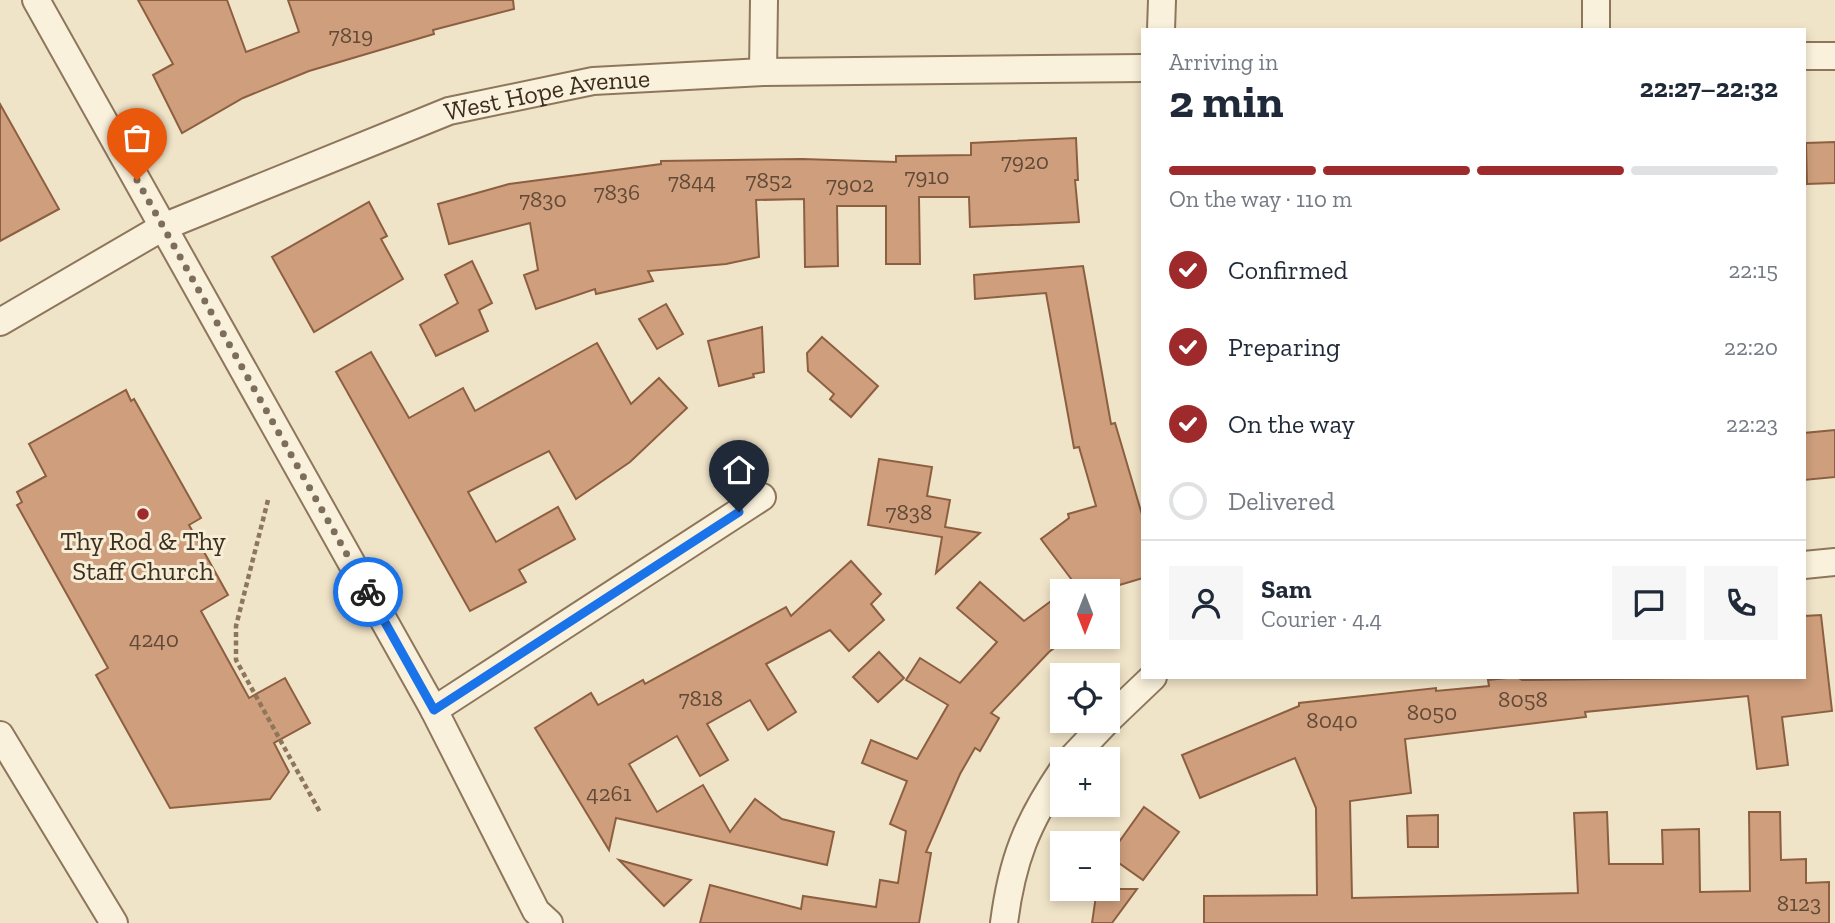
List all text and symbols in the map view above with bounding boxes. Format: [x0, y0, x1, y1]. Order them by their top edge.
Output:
house number: 7819 [329, 21, 373, 49]
text: Arriving in [1169, 48, 1278, 76]
street label: West Hope Avenue [441, 62, 651, 128]
text: 22:27–22:32 [1640, 72, 1778, 104]
text: 2 min [1169, 74, 1284, 129]
pin [107, 108, 167, 180]
icon: bag [118, 119, 156, 157]
house number: 7920 [1001, 147, 1049, 175]
house number: 7910 [904, 162, 950, 190]
house number: 7852 [746, 166, 792, 194]
house number: 7844 [668, 167, 716, 195]
house number: 7902 [826, 170, 874, 198]
house number: 7836 [594, 178, 640, 206]
house number: 7830 [519, 185, 567, 213]
text: On the way · 110 m [1169, 185, 1352, 213]
icon: check [1169, 251, 1207, 289]
text: Confirmed [1228, 254, 1348, 286]
text: 22:15 [1729, 256, 1778, 284]
icon: check [1169, 328, 1207, 366]
text: Preparing [1228, 331, 1340, 363]
text: 22:20 [1724, 333, 1778, 361]
icon: check [1169, 405, 1207, 443]
text: On the way [1228, 408, 1355, 440]
text: 22:23 [1726, 410, 1778, 438]
pin [709, 440, 769, 512]
icon: home [720, 451, 758, 489]
text: Delivered [1228, 485, 1335, 517]
house number: 7838 [886, 498, 932, 526]
marker: Thy Rod & Thy Staff Church [135, 506, 151, 522]
place label: Thy Rod & Thy Staff Church [60, 525, 227, 587]
courier [333, 557, 403, 627]
button: person [1169, 566, 1243, 640]
button: chat [1612, 566, 1686, 640]
button: phone [1704, 566, 1778, 640]
icon: bike [349, 573, 387, 611]
text: Sam [1261, 573, 1311, 605]
north arrow [1050, 579, 1120, 649]
map controls [1050, 579, 1120, 901]
text: Courier · 4.4 [1261, 605, 1382, 633]
house number: 4240 [129, 625, 179, 653]
button: locate [1050, 663, 1120, 733]
house number: 7818 [679, 684, 723, 712]
house number: 8058 [1498, 685, 1548, 713]
house number: 8050 [1407, 698, 1457, 726]
house number: 8040 [1306, 706, 1358, 734]
button: + [1050, 747, 1120, 817]
house number: 4261 [586, 779, 632, 807]
button: − [1050, 831, 1120, 901]
house number: 8123 [1777, 889, 1821, 917]

